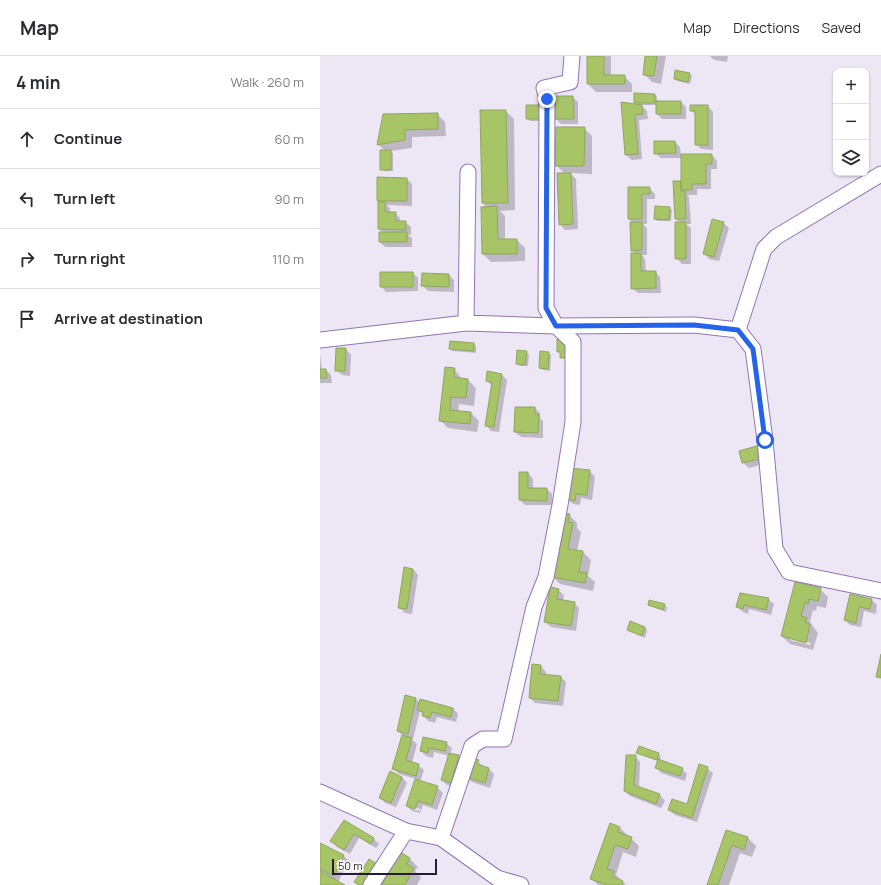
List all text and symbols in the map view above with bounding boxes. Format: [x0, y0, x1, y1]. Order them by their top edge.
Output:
text: Map [20, 15, 59, 41]
text: Map [683, 18, 711, 37]
text: Directions [733, 18, 800, 37]
text: Saved [822, 18, 861, 37]
map controls [833, 68, 869, 176]
button: + [833, 68, 869, 104]
text: 4 min [16, 71, 60, 94]
text: Walk · 260 m [231, 73, 304, 91]
route end [538, 90, 556, 108]
button: − [833, 104, 869, 140]
icon: ahead [16, 128, 38, 150]
text: Continue [54, 128, 122, 149]
text: 60 m [274, 130, 304, 148]
button: layers [833, 140, 869, 176]
icon: left [16, 188, 38, 210]
text: Turn left [54, 188, 116, 209]
text: 90 m [274, 190, 304, 208]
icon: right [16, 248, 38, 270]
text: Turn right [54, 248, 125, 269]
text: 110 m [272, 250, 304, 268]
icon: arrive [16, 308, 38, 330]
text: Arrive at destination [54, 308, 203, 329]
route start [756, 431, 774, 449]
scale bar [332, 857, 437, 876]
text: 50 m [338, 858, 363, 873]

